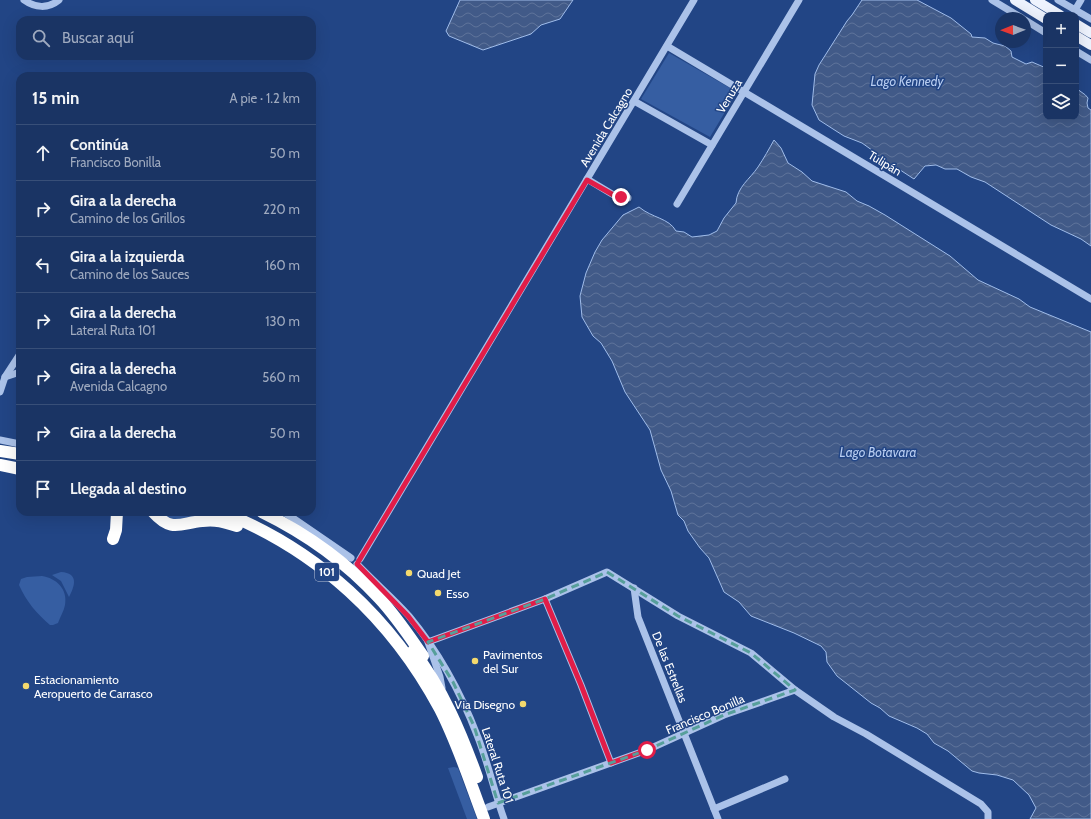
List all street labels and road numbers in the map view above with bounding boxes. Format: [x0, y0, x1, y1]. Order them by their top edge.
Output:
street label: Venuza [713, 76, 745, 116]
street label: Avenida Calcagno [576, 84, 636, 169]
street label: Tulipán [866, 147, 905, 179]
road number: 101 [315, 563, 339, 581]
street label: De las Estrellas [649, 629, 691, 705]
street label: Francisco Bonilla [663, 691, 747, 737]
street label: Lateral Ruta 101 [479, 725, 517, 805]

